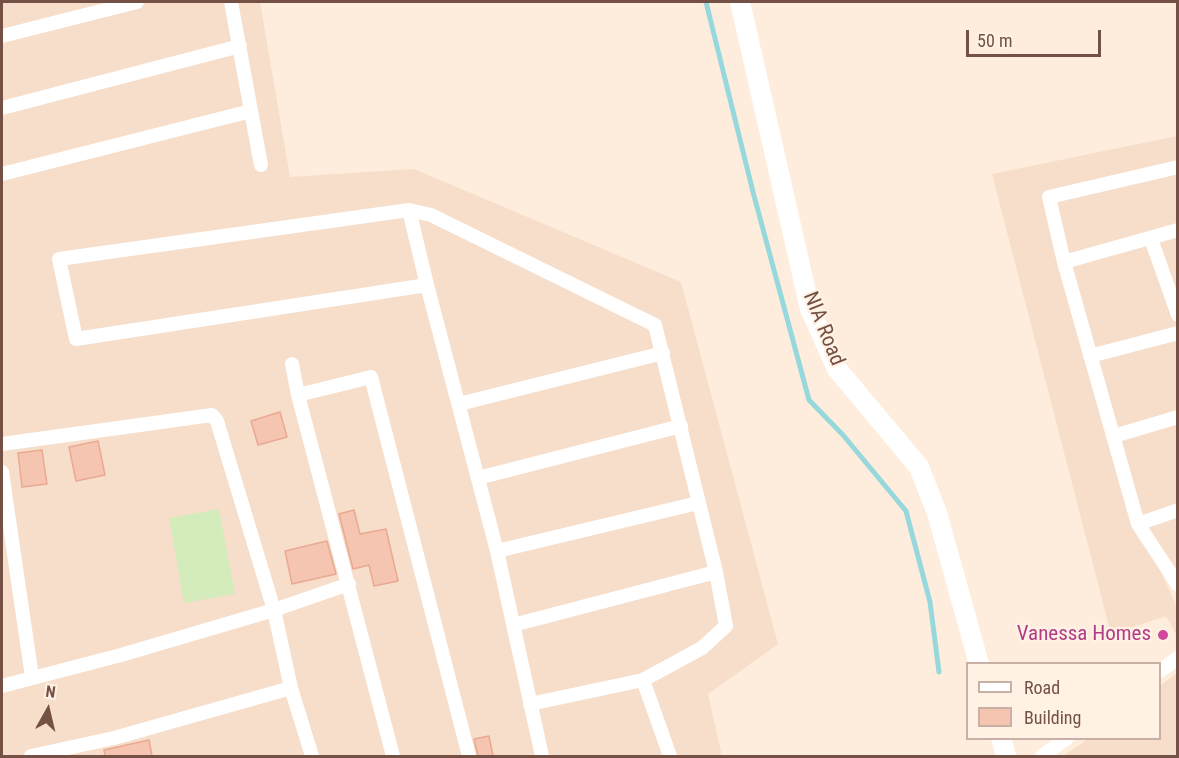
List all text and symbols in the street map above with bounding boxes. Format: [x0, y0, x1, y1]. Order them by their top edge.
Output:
scale bar [969, 18, 1104, 56]
text: 50 m [977, 30, 1012, 51]
street label: NIA Road [797, 288, 849, 370]
place label: Vanessa Homes [1017, 622, 1151, 648]
marker: Vanessa Homes [1156, 628, 1170, 642]
legend [966, 662, 1161, 740]
text: Road [1024, 677, 1060, 698]
north arrow [18, 680, 78, 740]
text: N [44, 682, 57, 702]
text: Building [1024, 707, 1081, 728]

